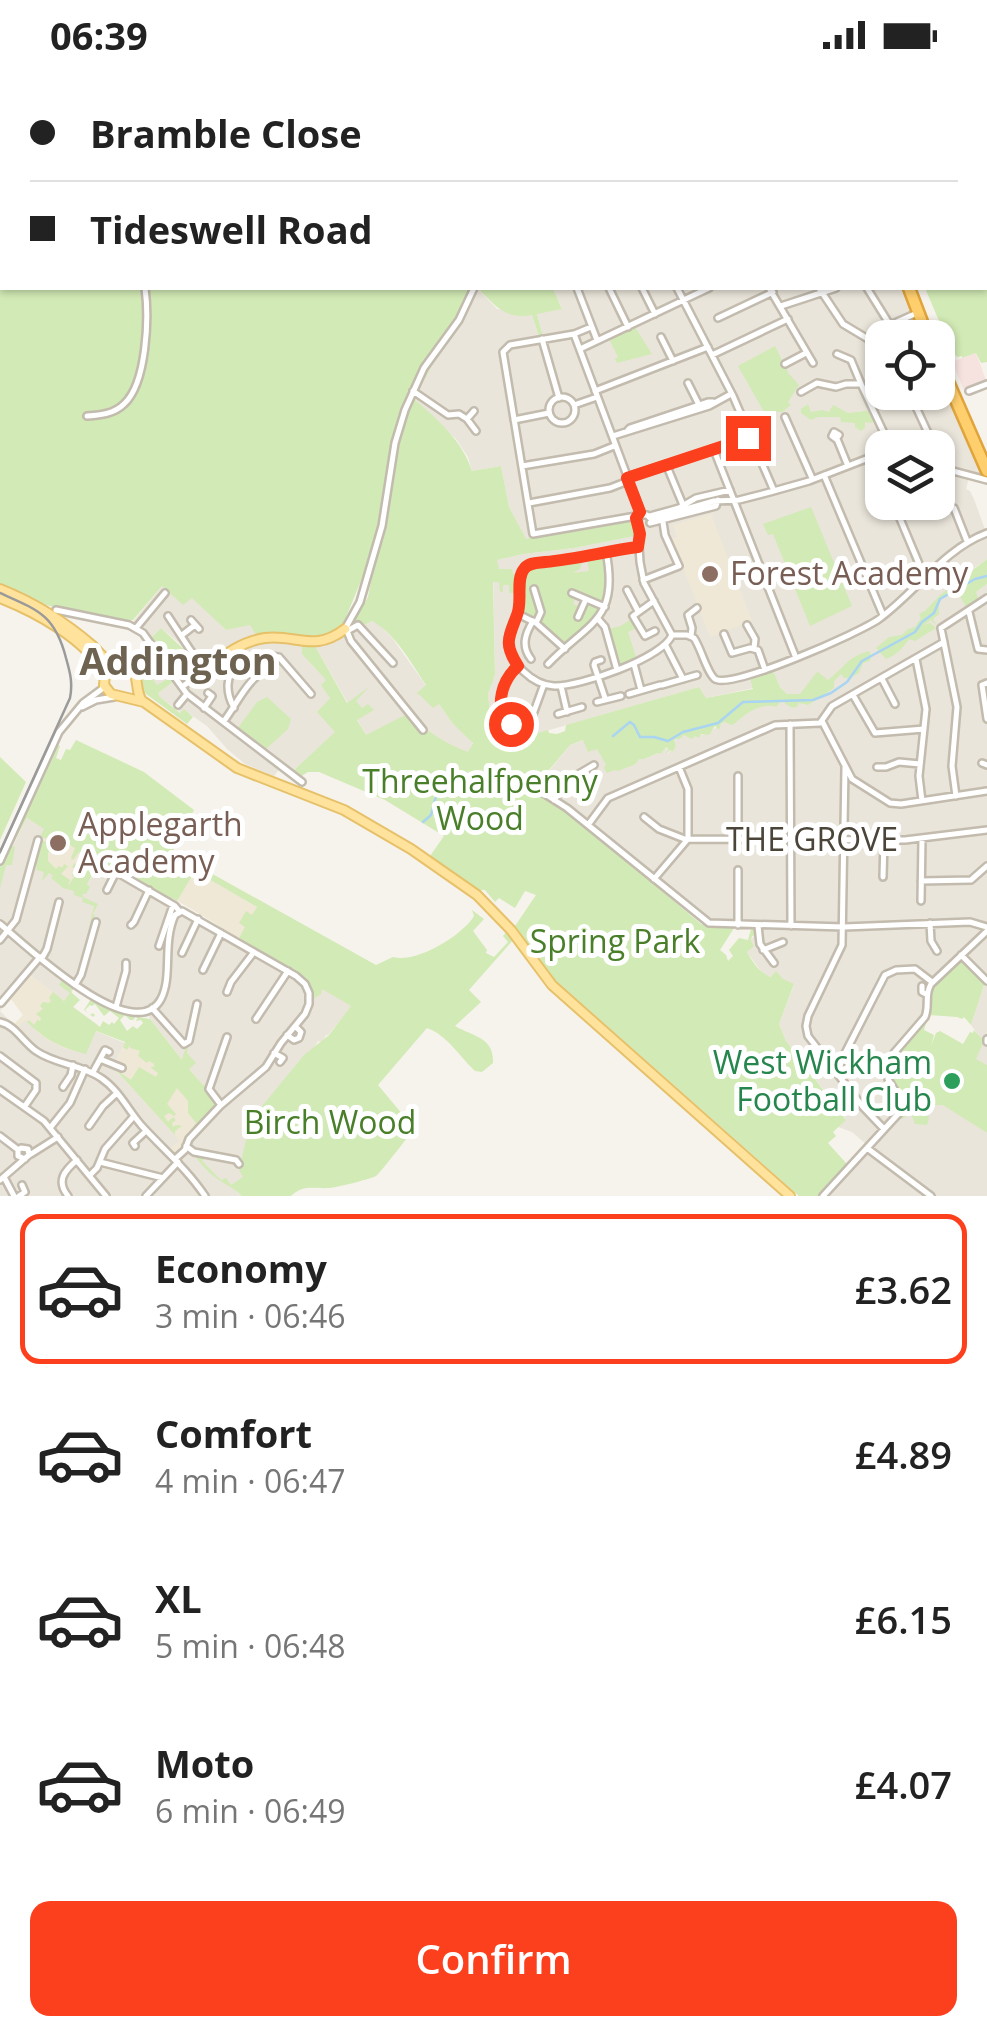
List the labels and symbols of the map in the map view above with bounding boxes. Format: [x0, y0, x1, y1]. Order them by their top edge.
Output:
route end [726, 416, 771, 461]
place label: Forest Academy [730, 551, 969, 594]
marker: Forest Academy [699, 563, 721, 585]
district label: Addington [79, 634, 277, 686]
route start [489, 702, 534, 747]
park label: Threehalfpenny Wood [362, 759, 599, 839]
place label: Applegarth Academy [78, 802, 243, 882]
street label: THE GROVE [726, 817, 898, 860]
marker: Applegarth Academy [47, 832, 69, 854]
park label: Spring Park [530, 919, 700, 962]
place label: West Wickham Football Club [713, 1040, 932, 1120]
marker: West Wickham Football Club [941, 1070, 963, 1092]
park label: Birch Wood [244, 1100, 416, 1143]

